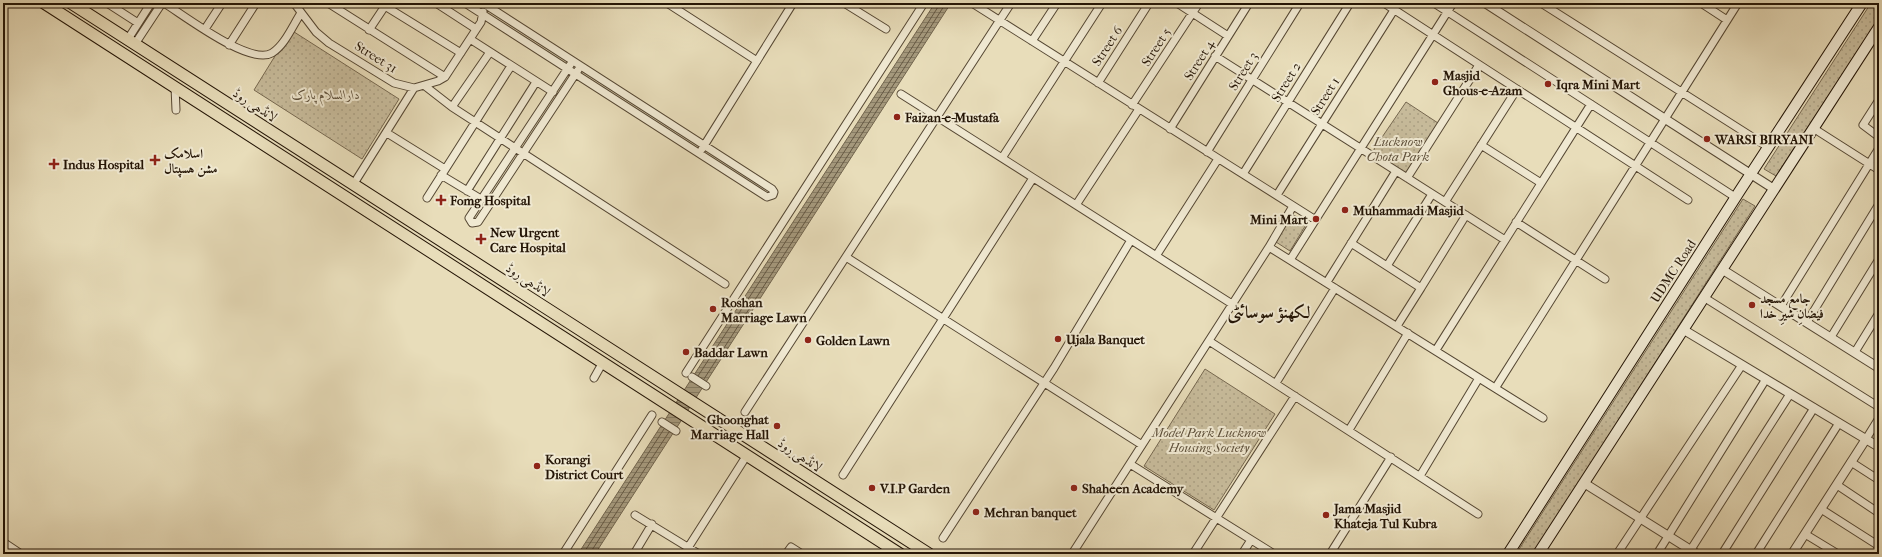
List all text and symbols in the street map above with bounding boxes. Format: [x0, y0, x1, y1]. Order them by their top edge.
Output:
street label: Street 6 [1089, 23, 1126, 69]
street label: Street 5 [1138, 25, 1174, 69]
street label: Street 4 [1181, 37, 1217, 83]
street label: Street 31 [352, 38, 400, 76]
street label: Street 3 [1225, 49, 1261, 93]
street label: Street 2 [1268, 59, 1304, 105]
place label: Masjid Ghous-e-Azam [1442, 68, 1522, 98]
street label: Street 1 [1308, 74, 1342, 118]
marker: Masjid Ghous-e-Azam [1430, 77, 1440, 87]
place label: Iqra Mini Mart [1556, 77, 1640, 93]
marker: Iqra Mini Mart [1543, 79, 1553, 89]
street label: لانڈھی روڈ [229, 85, 280, 126]
park label: دارالسلام پارک [292, 87, 360, 106]
place label: Faizan-e-Mustafa [904, 110, 1000, 125]
marker: Faizan-e-Mustafa [892, 112, 902, 122]
place label: WARSI BIRYANI [1714, 132, 1814, 147]
park label: Lucknow Chota Park [1367, 134, 1429, 164]
marker: WARSI BIRYANI [1702, 134, 1712, 144]
place label: اسلامک مشن ہسپتال [164, 146, 218, 178]
marker: اسلامک مشن ہسپتال [149, 154, 161, 166]
place label: Indus Hospital [63, 157, 144, 173]
marker: Indus Hospital [48, 158, 60, 170]
place label: Fomg Hospital [449, 193, 531, 209]
marker: Fomg Hospital [435, 194, 447, 206]
place label: Muhammadi Masjid [1352, 203, 1465, 218]
marker: Muhammadi Masjid [1340, 205, 1350, 215]
place label: Mini Mart [1249, 212, 1308, 227]
marker: Mini Mart [1311, 214, 1321, 224]
place label: New Urgent Care Hospital [490, 225, 566, 256]
marker: New Urgent Care Hospital [475, 233, 487, 245]
street label: UDMC Road [1647, 236, 1699, 305]
street label: لانڈھی روڈ [502, 260, 553, 301]
place label: جامع مسجد فیضانِ شیرِ خدا [1760, 291, 1824, 325]
place label: Roshan Marriage Lawn [720, 295, 807, 326]
marker: جامع مسجد فیضانِ شیرِ خدا [1747, 300, 1757, 310]
district label: لکھنؤ سوسائٹی [1228, 302, 1310, 324]
marker: Roshan Marriage Lawn [708, 304, 718, 314]
place label: Ujala Banquet [1065, 332, 1145, 348]
place label: Golden Lawn [816, 333, 890, 348]
marker: Ujala Banquet [1053, 334, 1063, 344]
marker: Golden Lawn [803, 335, 813, 345]
place label: Baddar Lawn [694, 345, 768, 360]
marker: Baddar Lawn [681, 347, 691, 357]
place label: Ghoonghat Marriage Hall [690, 412, 769, 443]
marker: Ghoonghat Marriage Hall [772, 421, 782, 431]
park label: Model Park Lucknow Housing Society [1151, 425, 1266, 455]
street label: لانڈھی روڈ [774, 435, 825, 476]
place label: Korangi District Court [545, 452, 624, 482]
marker: Korangi District Court [532, 461, 542, 471]
place label: V.I.P Garden [879, 481, 950, 496]
place label: Shaheen Academy [1082, 481, 1185, 497]
marker: V.I.P Garden [867, 483, 877, 493]
marker: Shaheen Academy [1069, 483, 1079, 493]
place label: Jama Masjid Khateja Tul Kubra [1332, 501, 1438, 531]
place label: Mehran banquet [983, 505, 1077, 521]
marker: Mehran banquet [971, 507, 981, 517]
marker: Jama Masjid Khateja Tul Kubra [1321, 510, 1331, 520]

